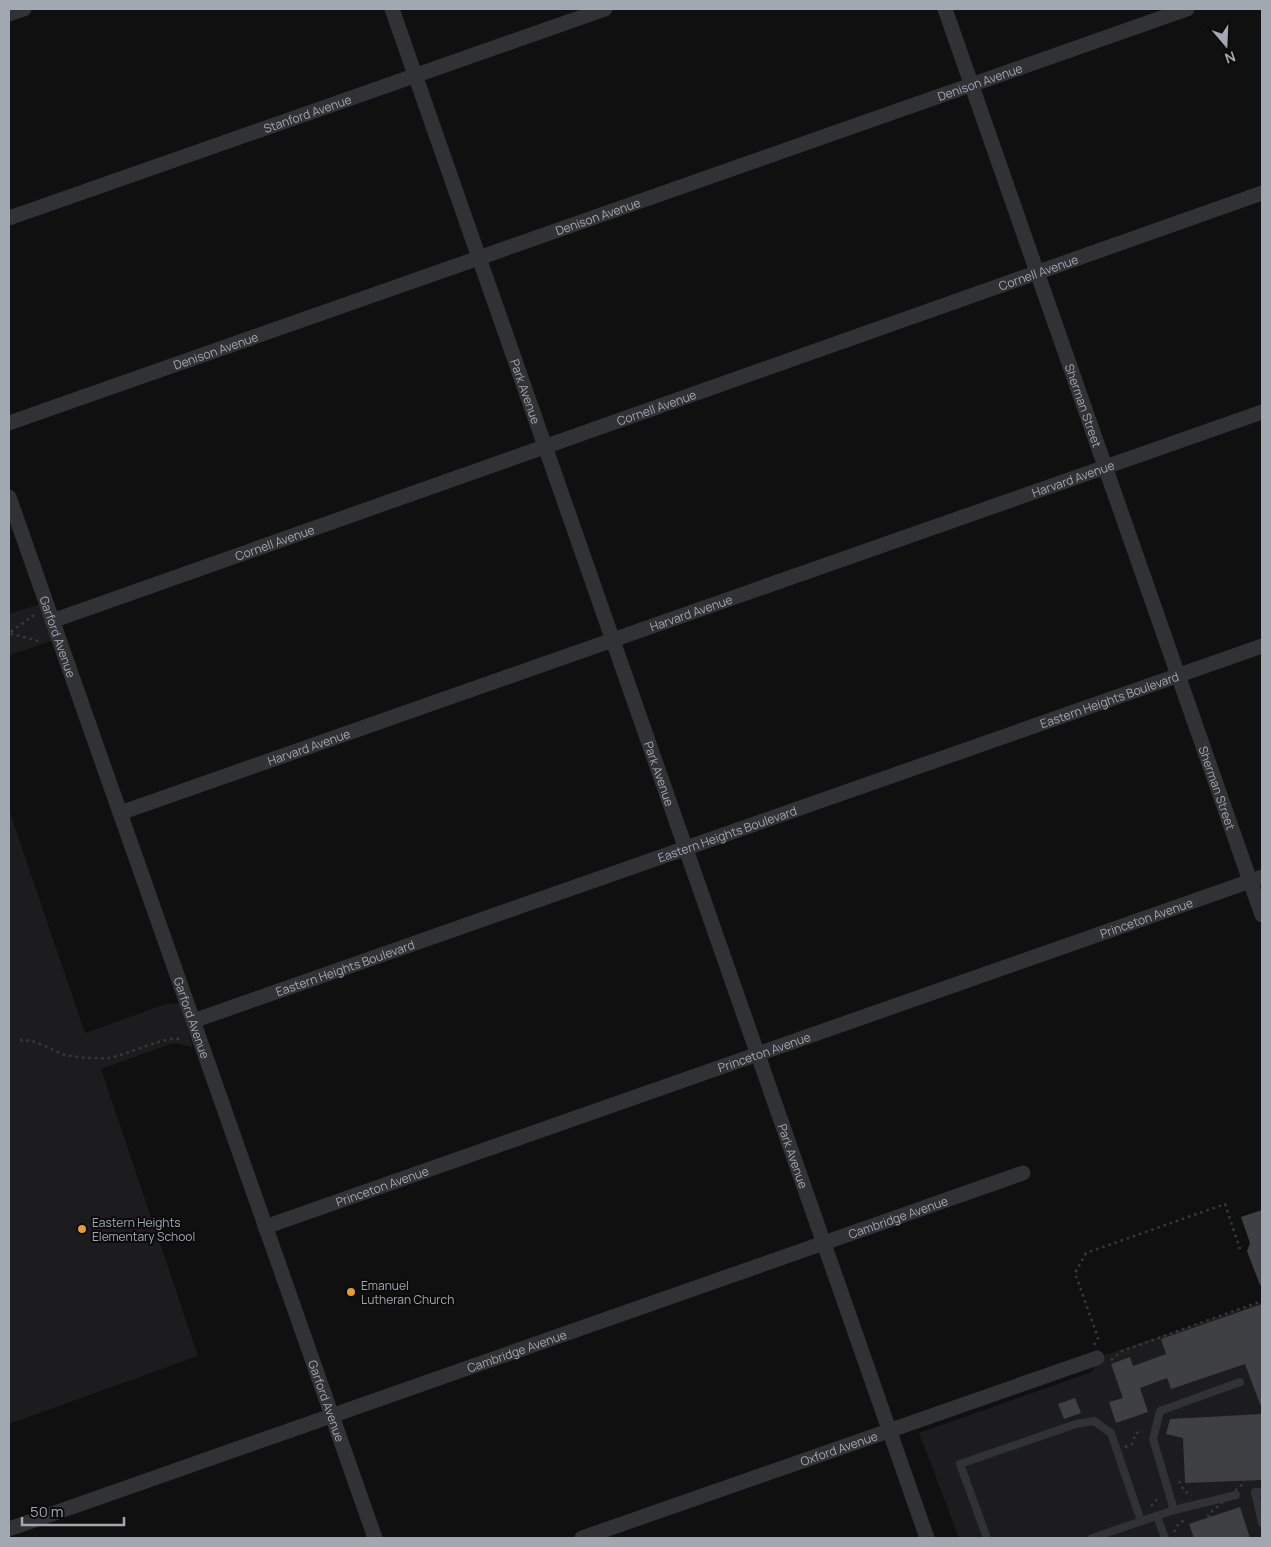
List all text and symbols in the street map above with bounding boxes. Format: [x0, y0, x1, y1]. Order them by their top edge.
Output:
north arrow [1201, 20, 1251, 70]
text: N [1223, 47, 1238, 68]
street label: Denison Avenue [935, 59, 1025, 105]
street label: Stanford Avenue [261, 90, 353, 137]
street label: Denison Avenue [553, 193, 642, 239]
street label: Cornell Avenue [996, 250, 1080, 294]
street label: Denison Avenue [171, 328, 260, 373]
street label: Park Avenue [507, 357, 545, 426]
street label: Sherman Street [1061, 361, 1106, 450]
street label: Cornell Avenue [614, 385, 698, 429]
street label: Harvard Avenue [1029, 456, 1117, 501]
street label: Cornell Avenue [232, 520, 317, 564]
street label: Harvard Avenue [647, 590, 734, 635]
street label: Garford Avenue [36, 593, 80, 680]
street label: Eastern Heights Boulevard [1038, 667, 1181, 732]
street label: Harvard Avenue [265, 724, 352, 769]
street label: Park Avenue [640, 739, 679, 808]
street label: Sherman Street [1195, 744, 1240, 832]
street label: Eastern Heights Boulevard [655, 801, 799, 866]
street label: Princeton Avenue [1098, 893, 1195, 942]
street label: Eastern Heights Boulevard [273, 936, 417, 1000]
street label: Garford Avenue [170, 975, 214, 1061]
street label: Princeton Avenue [715, 1028, 813, 1076]
street label: Park Avenue [774, 1121, 812, 1190]
street label: Princeton Avenue [333, 1162, 431, 1210]
street label: Cambridge Avenue [846, 1192, 950, 1242]
place label: Eastern Heights Elementary School [92, 1214, 195, 1245]
marker: Eastern Heights Elementary School [76, 1223, 88, 1235]
place label: Emanuel Lutheran Church [361, 1277, 454, 1308]
marker: Emanuel Lutheran Church [345, 1286, 357, 1298]
street label: Cambridge Avenue [465, 1325, 569, 1376]
street label: Garford Avenue [305, 1358, 349, 1444]
street label: Oxford Avenue [798, 1427, 880, 1470]
scale bar [22, 1494, 125, 1526]
text: 50 m [30, 1501, 64, 1522]

